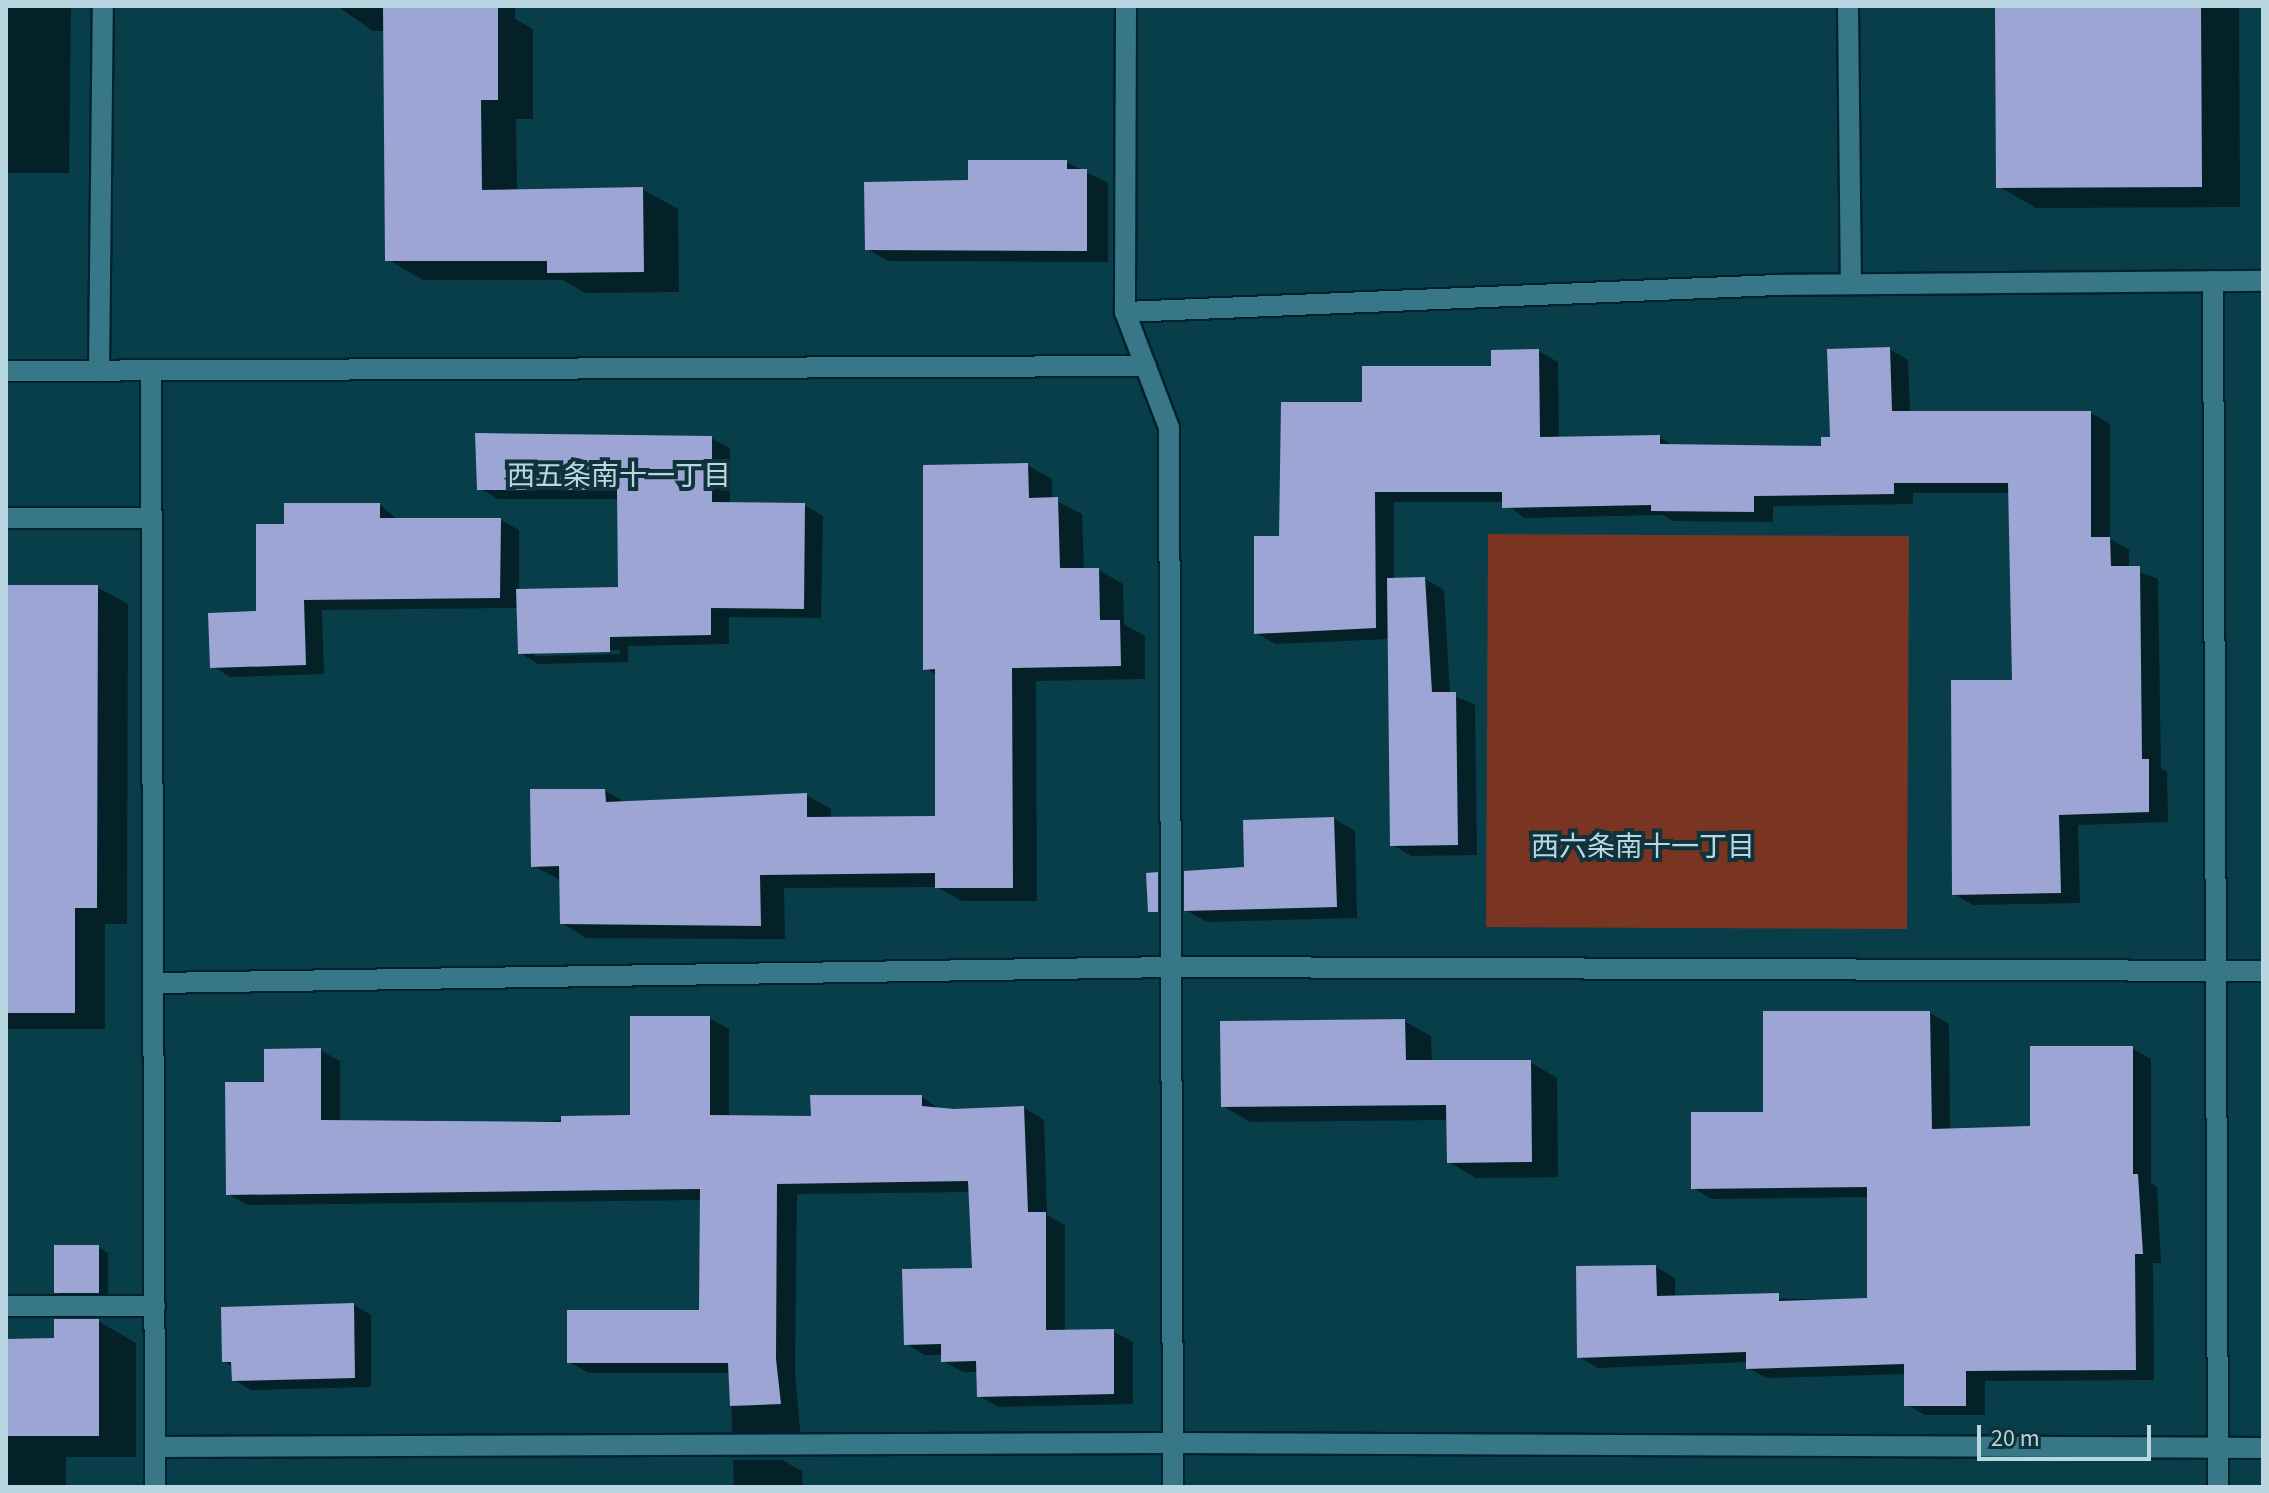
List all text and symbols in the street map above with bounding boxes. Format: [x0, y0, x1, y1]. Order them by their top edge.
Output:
district label: 西五条南十一丁目 [507, 459, 731, 493]
district label: 西六条南十一丁目 [1531, 830, 1755, 864]
scale bar [1981, 1409, 2155, 1459]
text: 20 m [1991, 1421, 2040, 1456]

